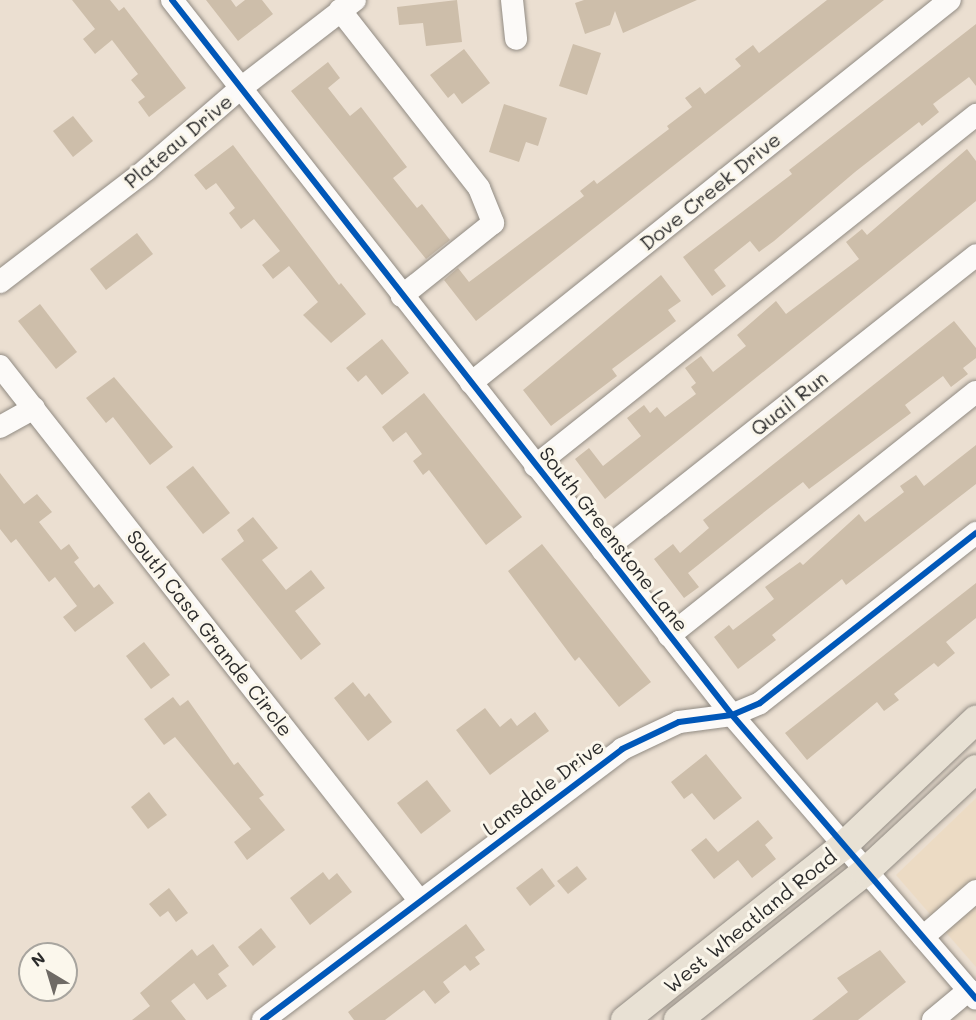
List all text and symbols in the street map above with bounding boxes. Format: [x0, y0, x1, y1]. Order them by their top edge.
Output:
street label: Plateau Drive [119, 89, 237, 193]
street label: Dove Creek Drive [635, 127, 785, 255]
street label: Quail Run [746, 365, 832, 441]
street label: South Greenstone Lane [534, 442, 694, 636]
street label: South Casa Grande Circle [122, 525, 298, 741]
street label: Lansdale Drive [478, 734, 608, 840]
street label: West Wheatland Road [659, 844, 841, 998]
north arrow [18, 942, 78, 1002]
text: N [27, 947, 49, 971]

